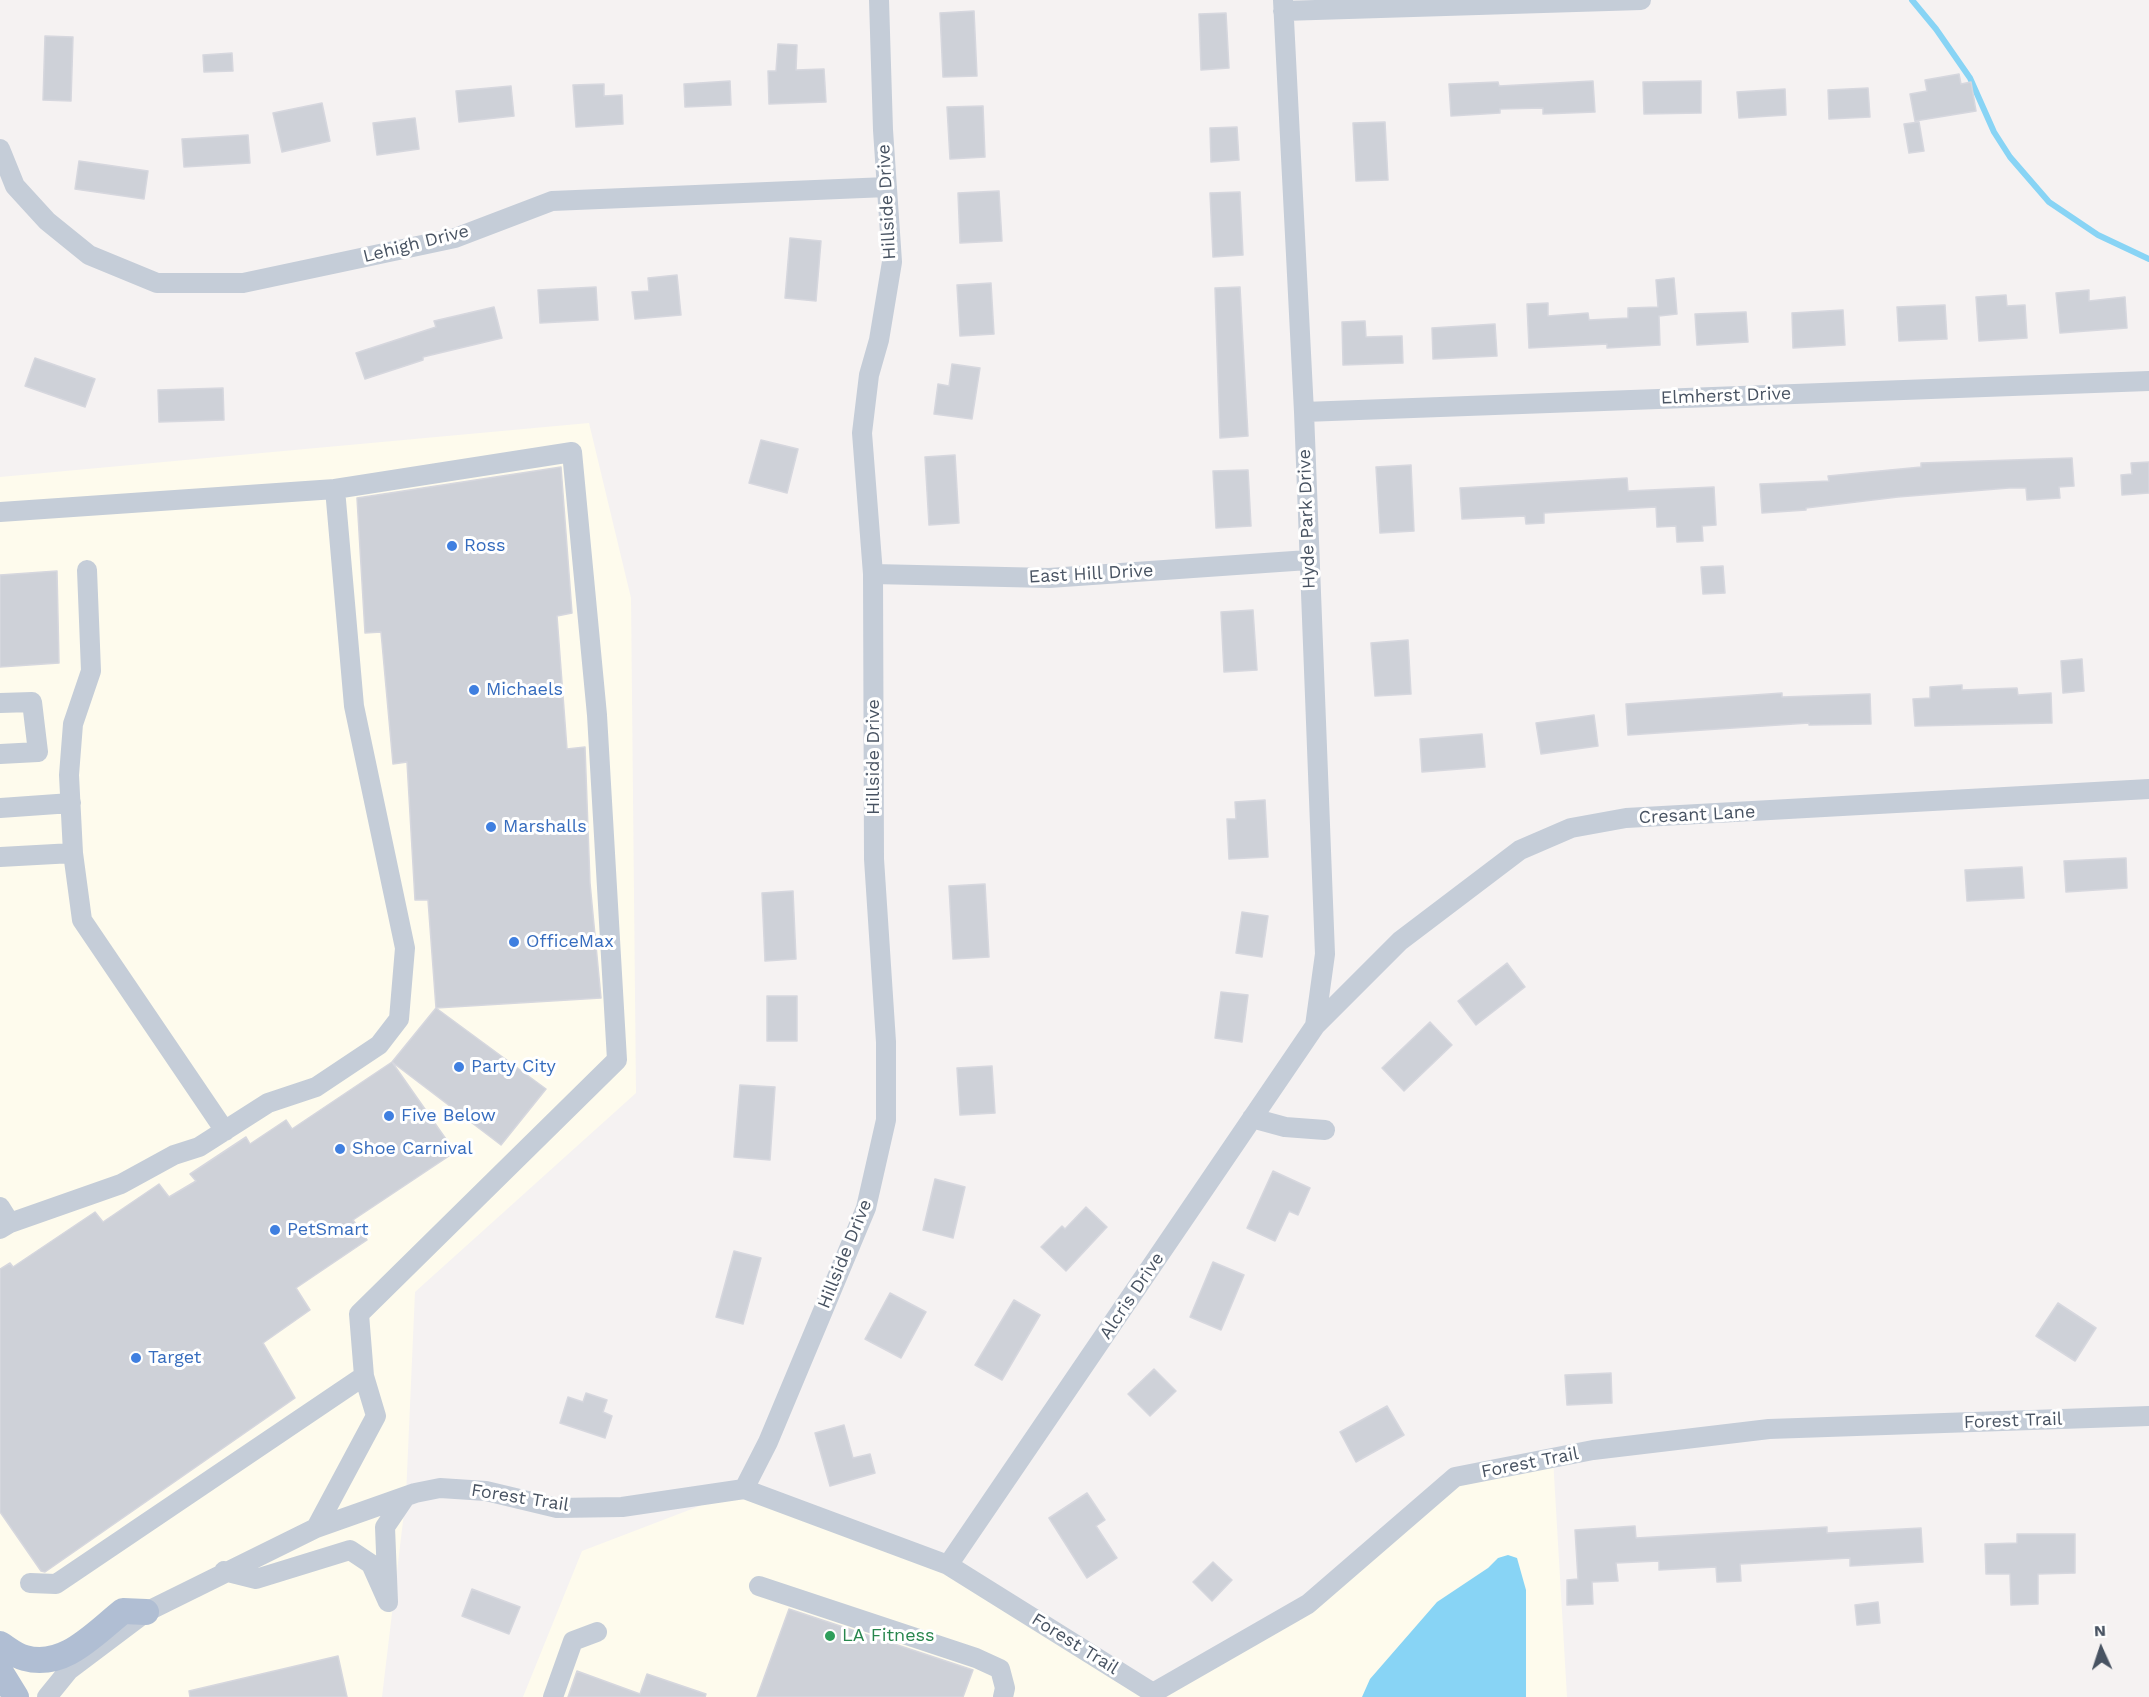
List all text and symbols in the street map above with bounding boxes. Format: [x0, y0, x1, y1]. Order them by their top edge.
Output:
street label: Hillside Drive [873, 144, 901, 260]
street label: Lehigh Drive [361, 220, 471, 268]
street label: Elmherst Drive [1660, 383, 1792, 409]
street label: Hyde Park Drive [1294, 449, 1320, 589]
place label: Ross [464, 535, 505, 557]
marker: Ross [445, 539, 459, 553]
street label: East Hill Drive [1028, 560, 1154, 588]
place label: Michaels [486, 679, 563, 701]
marker: Michaels [467, 683, 481, 697]
street label: Hillside Drive [863, 699, 885, 815]
street label: Cresant Lane [1638, 801, 1756, 829]
place label: Marshalls [503, 816, 587, 838]
marker: Marshalls [484, 820, 498, 834]
place label: OfficeMax [526, 931, 614, 953]
marker: OfficeMax [507, 935, 521, 949]
place label: Party City [471, 1056, 556, 1078]
marker: Party City [452, 1060, 466, 1074]
place label: Five Below [401, 1105, 496, 1127]
marker: Five Below [382, 1109, 396, 1123]
place label: Shoe Carnival [352, 1138, 473, 1160]
marker: Shoe Carnival [333, 1142, 347, 1156]
street label: Hillside Drive [813, 1196, 877, 1312]
place label: PetSmart [287, 1219, 369, 1241]
marker: PetSmart [268, 1223, 282, 1237]
street label: Alcris Drive [1095, 1249, 1169, 1343]
place label: Target [148, 1347, 201, 1369]
marker: Target [129, 1351, 143, 1365]
street label: Forest Trail [1963, 1408, 2063, 1434]
street label: Forest Trail [1480, 1443, 1580, 1483]
street label: Forest Trail [470, 1480, 570, 1516]
street label: Forest Trail [1027, 1609, 1123, 1679]
north arrow [2071, 1619, 2131, 1679]
text: N [2094, 1621, 2106, 1640]
place label: LA Fitness [842, 1625, 935, 1647]
marker: LA Fitness [823, 1629, 837, 1643]

